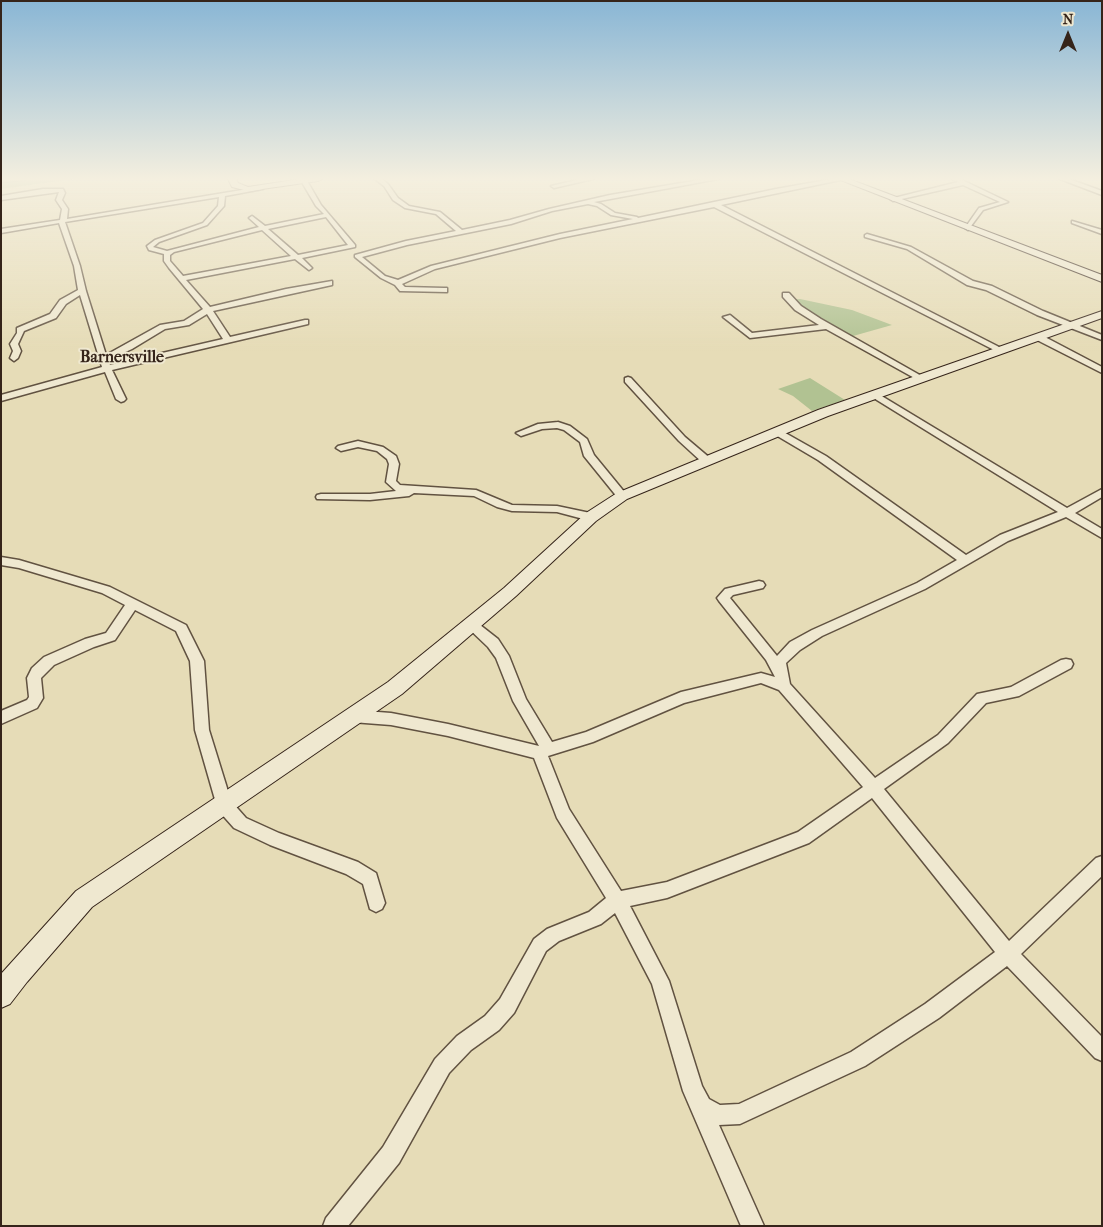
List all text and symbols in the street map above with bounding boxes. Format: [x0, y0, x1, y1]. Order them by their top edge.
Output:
north arrow [1043, 10, 1093, 60]
text: N [1063, 11, 1073, 28]
district label: Barnersville [80, 348, 164, 368]

